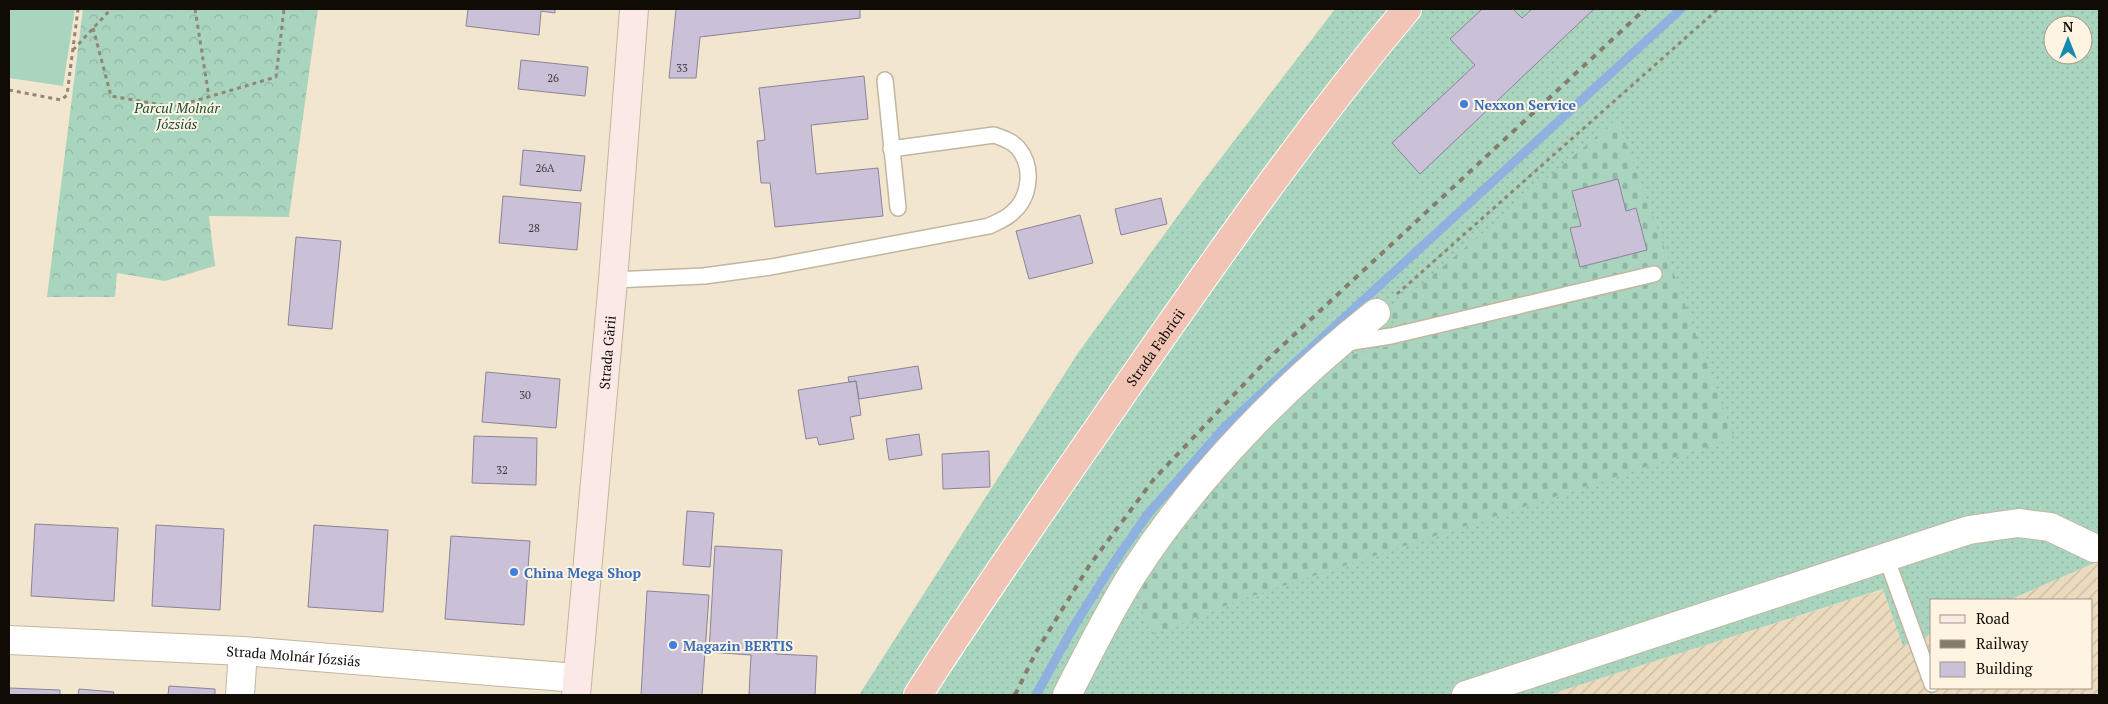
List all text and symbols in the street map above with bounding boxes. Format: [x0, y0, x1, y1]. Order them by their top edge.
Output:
north arrow [2043, 15, 2093, 65]
text: N [2063, 17, 2074, 36]
house number: 33 [676, 61, 688, 75]
house number: 26 [547, 71, 559, 85]
place label: Nexxon Service [1474, 95, 1577, 114]
park label: Parcul Molnár Józsiás [133, 98, 220, 133]
marker: Nexxon Service [1458, 98, 1470, 110]
house number: 26A [535, 161, 555, 175]
house number: 28 [528, 221, 540, 235]
street label: Strada Fabricii [1121, 304, 1188, 389]
street label: Strada Gării [594, 315, 619, 390]
house number: 30 [519, 388, 531, 402]
house number: 32 [496, 463, 508, 477]
place label: China Mega Shop [524, 563, 641, 582]
marker: China Mega Shop [508, 566, 520, 578]
legend [1930, 599, 2093, 689]
text: Road [1976, 608, 2009, 628]
text: Railway [1976, 633, 2029, 653]
place label: Magazin BERTIS [683, 636, 793, 655]
marker: Magazin BERTIS [667, 639, 679, 651]
street label: Strada Molnár Józsiás [226, 641, 361, 670]
text: Building [1976, 658, 2034, 678]

